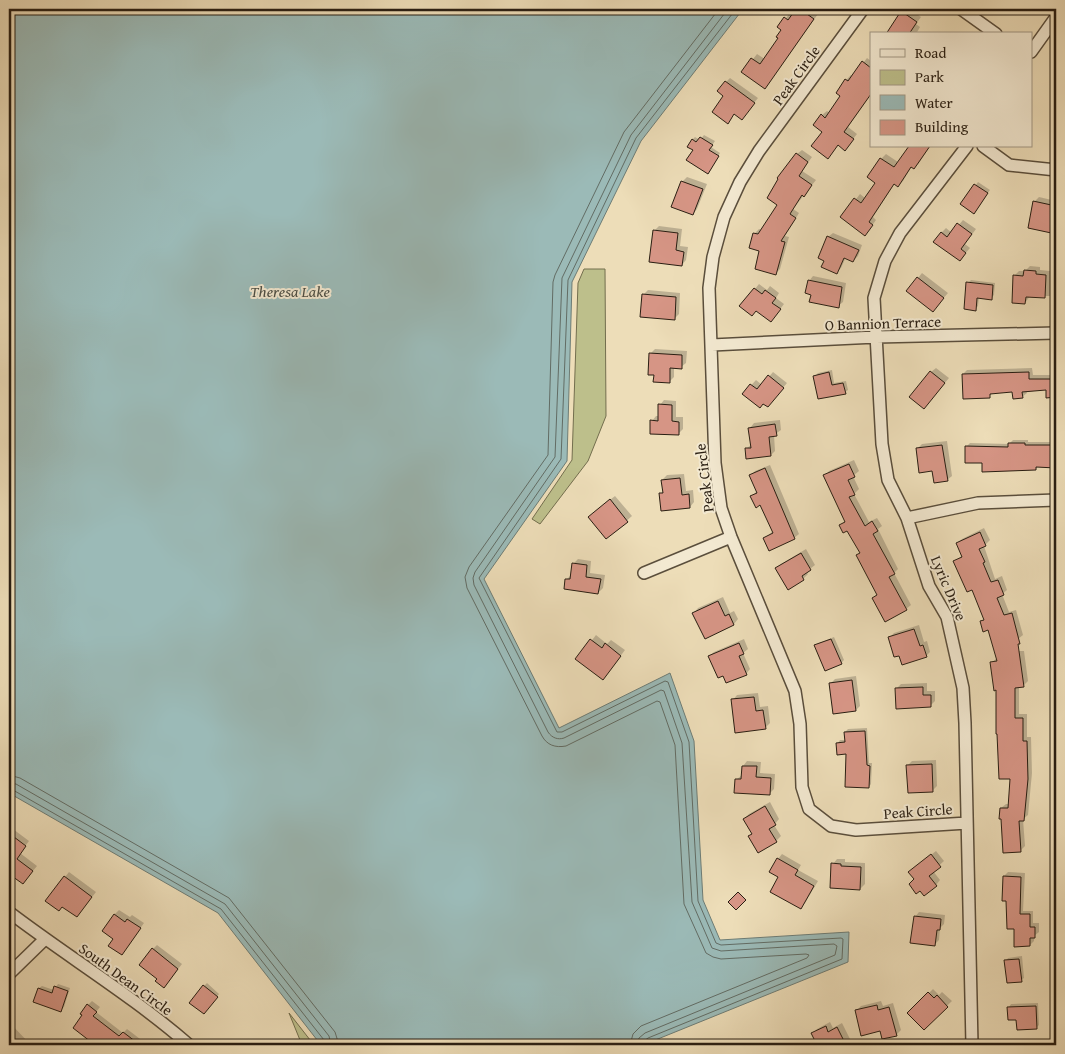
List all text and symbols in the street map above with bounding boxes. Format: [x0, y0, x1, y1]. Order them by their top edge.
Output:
legend [870, 32, 1032, 148]
street label: Peak Circle [767, 41, 825, 109]
text: Road [915, 42, 946, 63]
text: Park [915, 66, 944, 87]
text: Water [915, 92, 953, 113]
text: Building [915, 116, 969, 137]
water label: Theresa Lake [250, 279, 330, 303]
street label: O Bannion Terrace [825, 310, 941, 336]
street label: Peak Circle [689, 442, 719, 514]
street label: Lyric Drive [926, 552, 972, 624]
street label: Peak Circle [883, 798, 953, 824]
street label: South Dean Circle [75, 938, 177, 1020]

